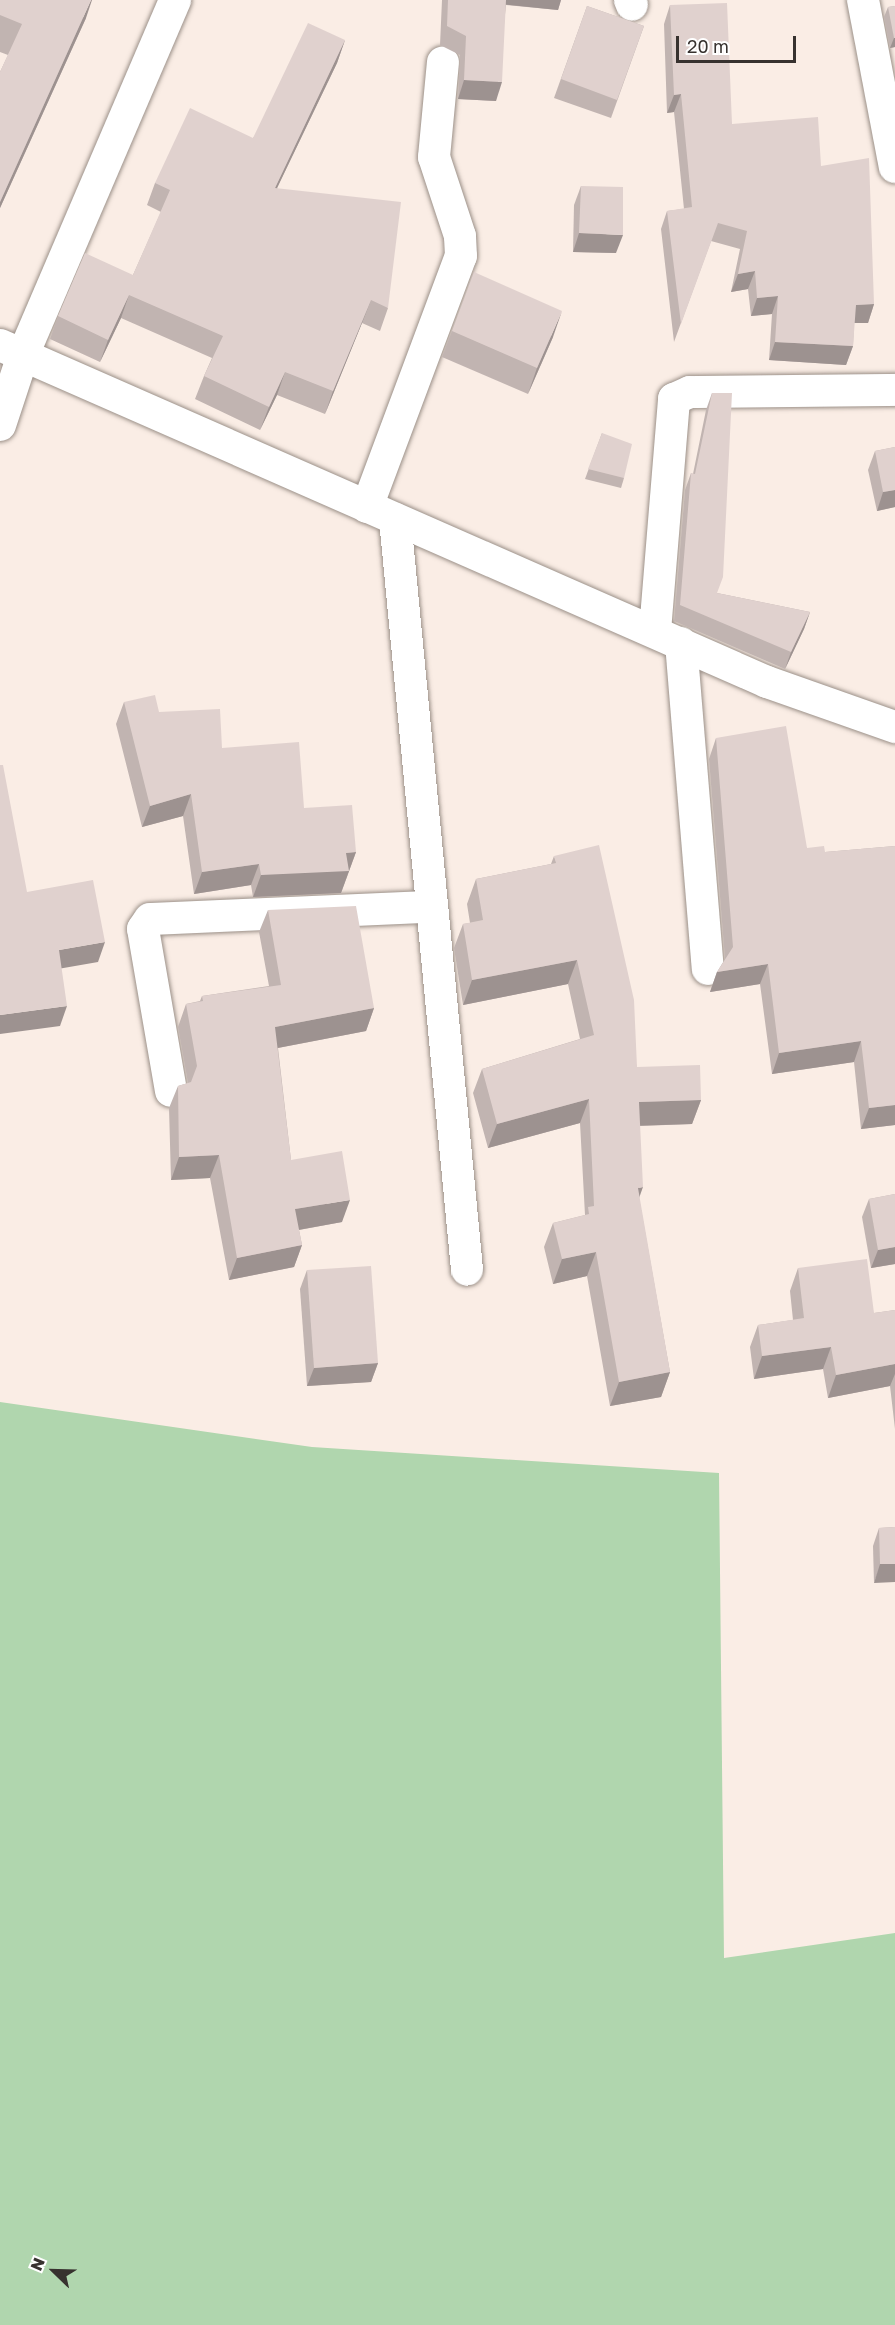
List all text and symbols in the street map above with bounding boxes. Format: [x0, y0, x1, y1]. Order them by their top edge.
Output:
scale bar [679, 24, 799, 62]
text: 20 m [687, 35, 729, 57]
north arrow [24, 2241, 84, 2301]
text: N [26, 2254, 49, 2273]

